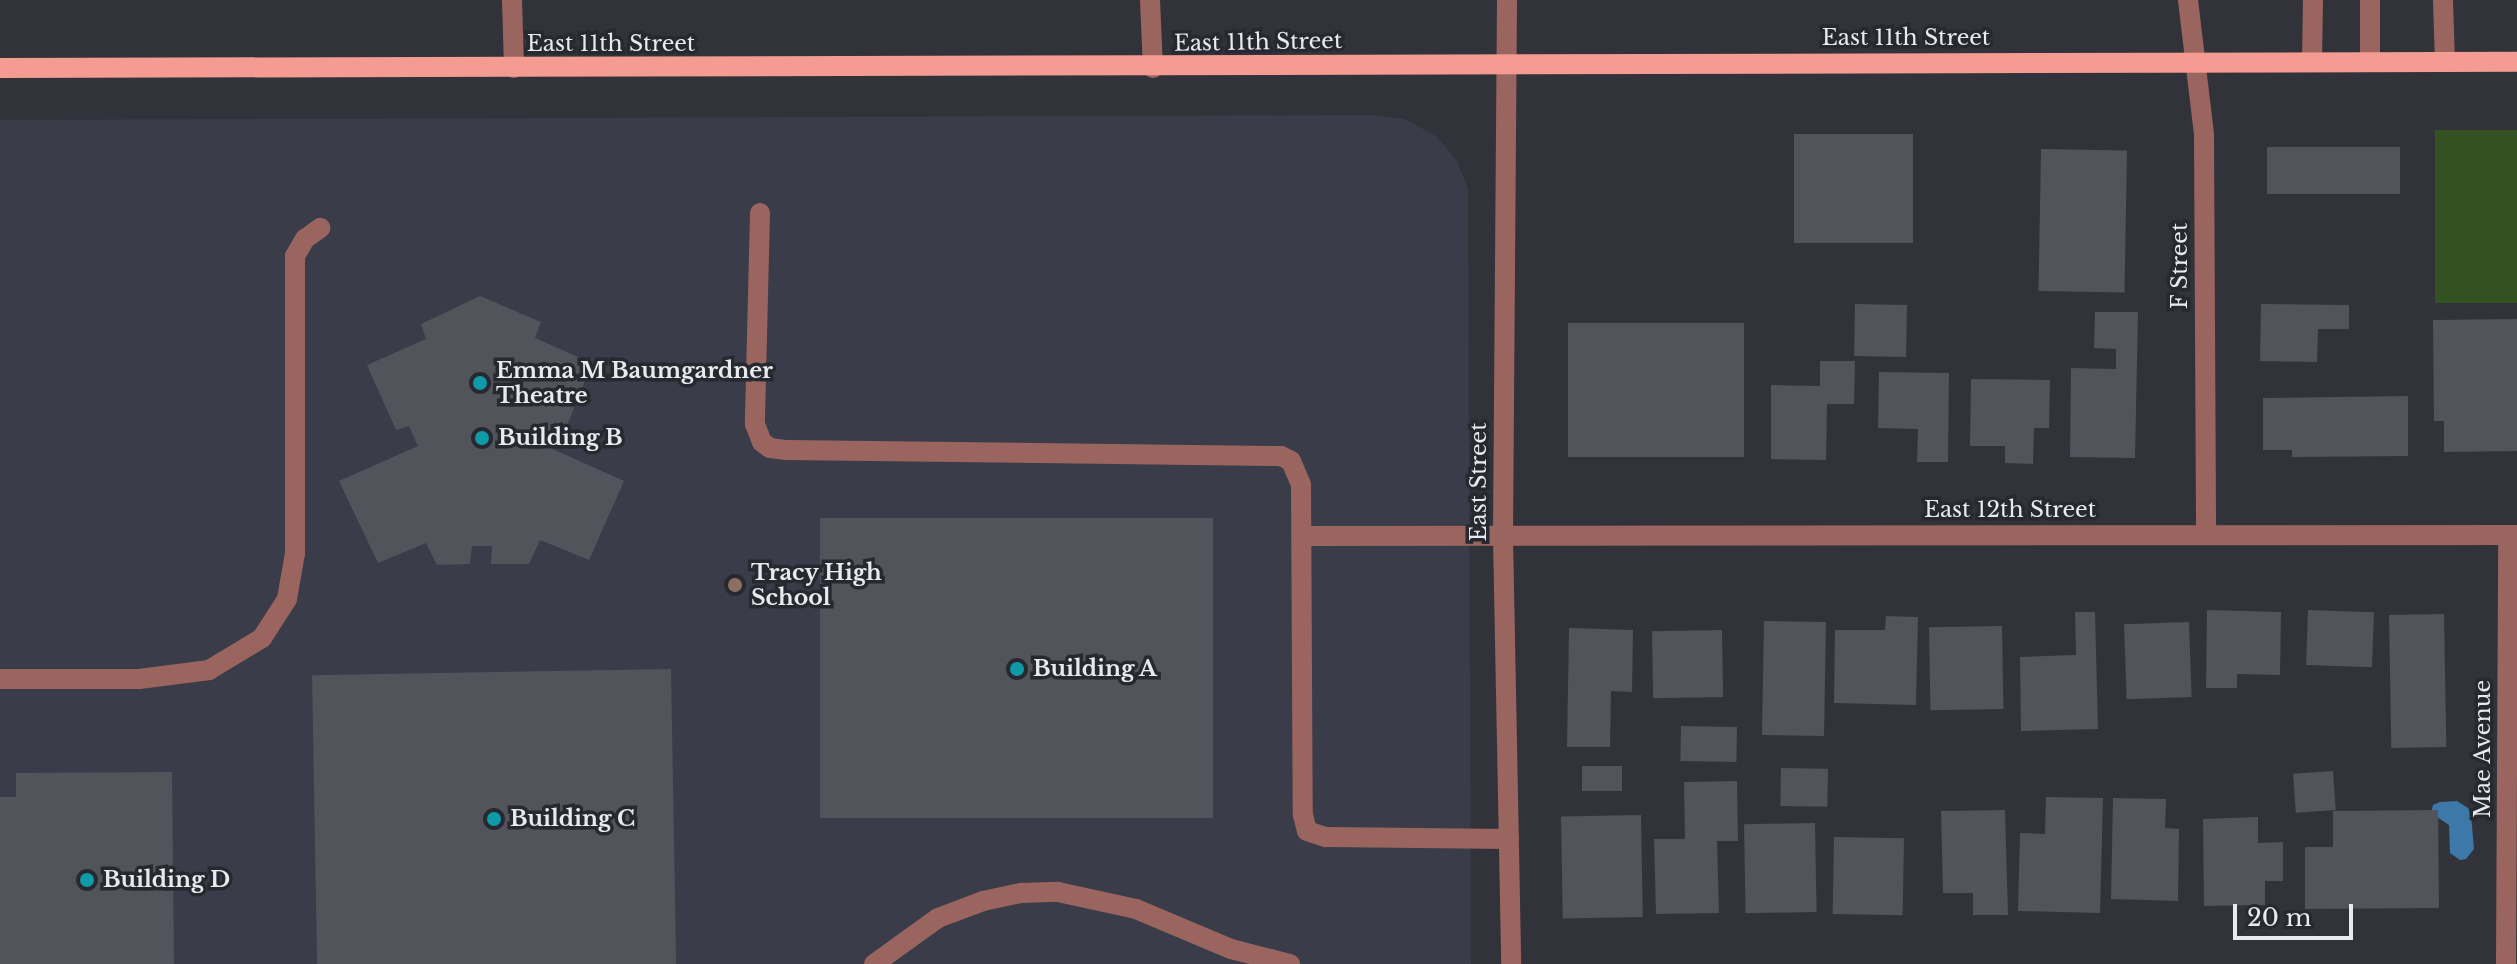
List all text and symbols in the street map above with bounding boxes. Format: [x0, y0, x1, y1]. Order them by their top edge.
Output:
street label: East 11th Street [1822, 25, 1990, 51]
street label: East 11th Street [1174, 27, 1342, 57]
street label: East 11th Street [527, 31, 695, 57]
street label: F Street [2167, 222, 2193, 310]
place label: Emma M Baumgardner Theatre [496, 357, 773, 408]
marker: Emma M Baumgardner Theatre [471, 374, 489, 392]
street label: East Street [1466, 423, 1492, 541]
place label: Building B [498, 425, 623, 451]
marker: Building B [473, 429, 491, 447]
street label: East 12th Street [1924, 497, 2096, 523]
place label: Tracy High School [751, 559, 882, 610]
marker: Tracy High School [726, 576, 744, 594]
place label: Building A [1033, 656, 1158, 682]
marker: Building A [1008, 660, 1026, 678]
street label: Mae Avenue [2470, 680, 2496, 818]
place label: Building C [510, 806, 635, 832]
marker: Building C [485, 810, 503, 828]
place label: Building D [103, 867, 230, 893]
marker: Building D [78, 871, 96, 889]
scale bar [2237, 888, 2357, 938]
text: 20 m [2247, 903, 2312, 932]

